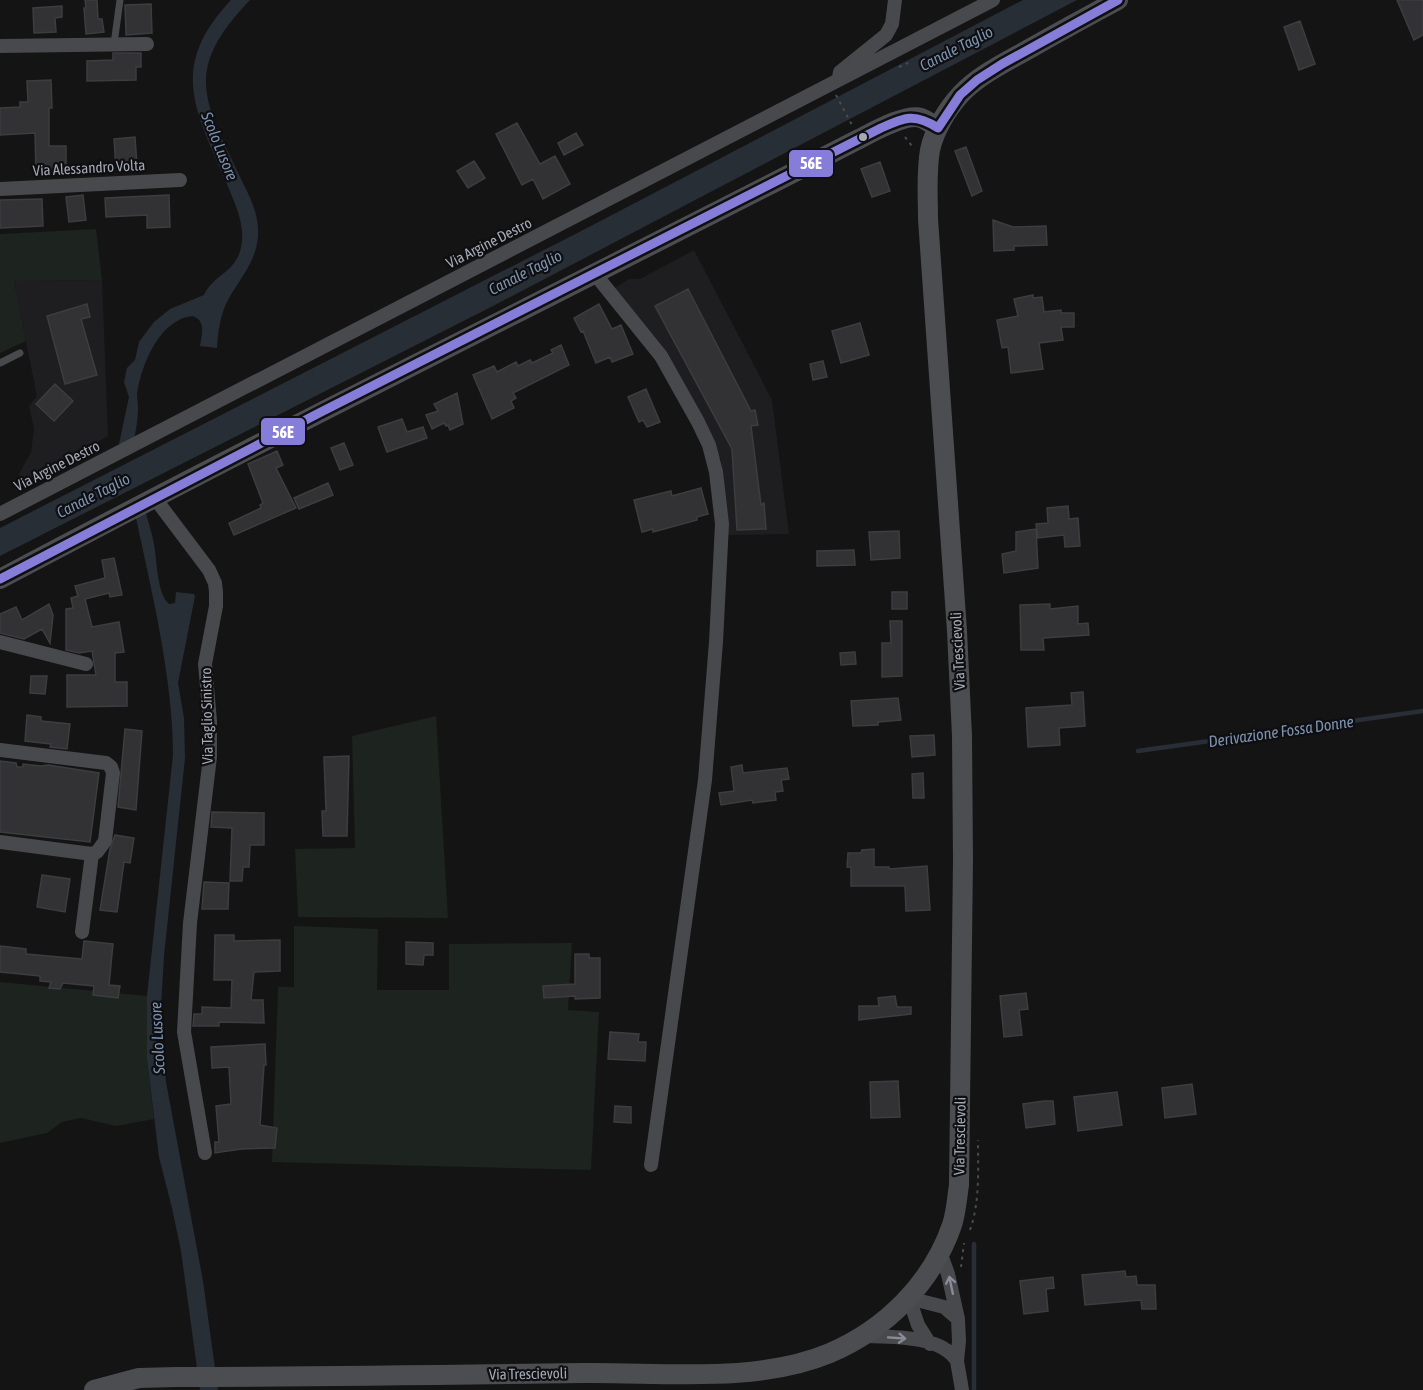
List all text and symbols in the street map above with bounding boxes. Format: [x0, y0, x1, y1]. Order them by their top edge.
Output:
water label: Canale Taglio [916, 22, 996, 75]
water label: Scolo Lusore [198, 108, 242, 183]
unlabelled marker [857, 131, 869, 143]
line badge: 56E [788, 149, 834, 178]
text: 56E [800, 154, 822, 172]
street label: Via Alessandro Volta [32, 156, 146, 179]
street label: Via Argine Destro [443, 214, 534, 271]
water label: Canale Taglio [485, 246, 565, 299]
line badge: 56E [260, 417, 306, 446]
text: 56E [272, 423, 294, 441]
street label: Via Argine Destro [11, 437, 102, 494]
water label: Canale Taglio [53, 469, 133, 522]
street label: Via Trescievoli [947, 612, 968, 691]
street label: Via Taglio Sinistro [197, 667, 216, 765]
water label: Derivazione Fossa Donne [1207, 712, 1355, 750]
water label: Scolo Lusore [146, 1001, 168, 1076]
street label: Via Trescievoli [950, 1097, 969, 1175]
one-way arrow [945, 1276, 956, 1295]
one-way arrow [887, 1333, 907, 1344]
street label: Via Trescievoli [489, 1364, 567, 1383]

